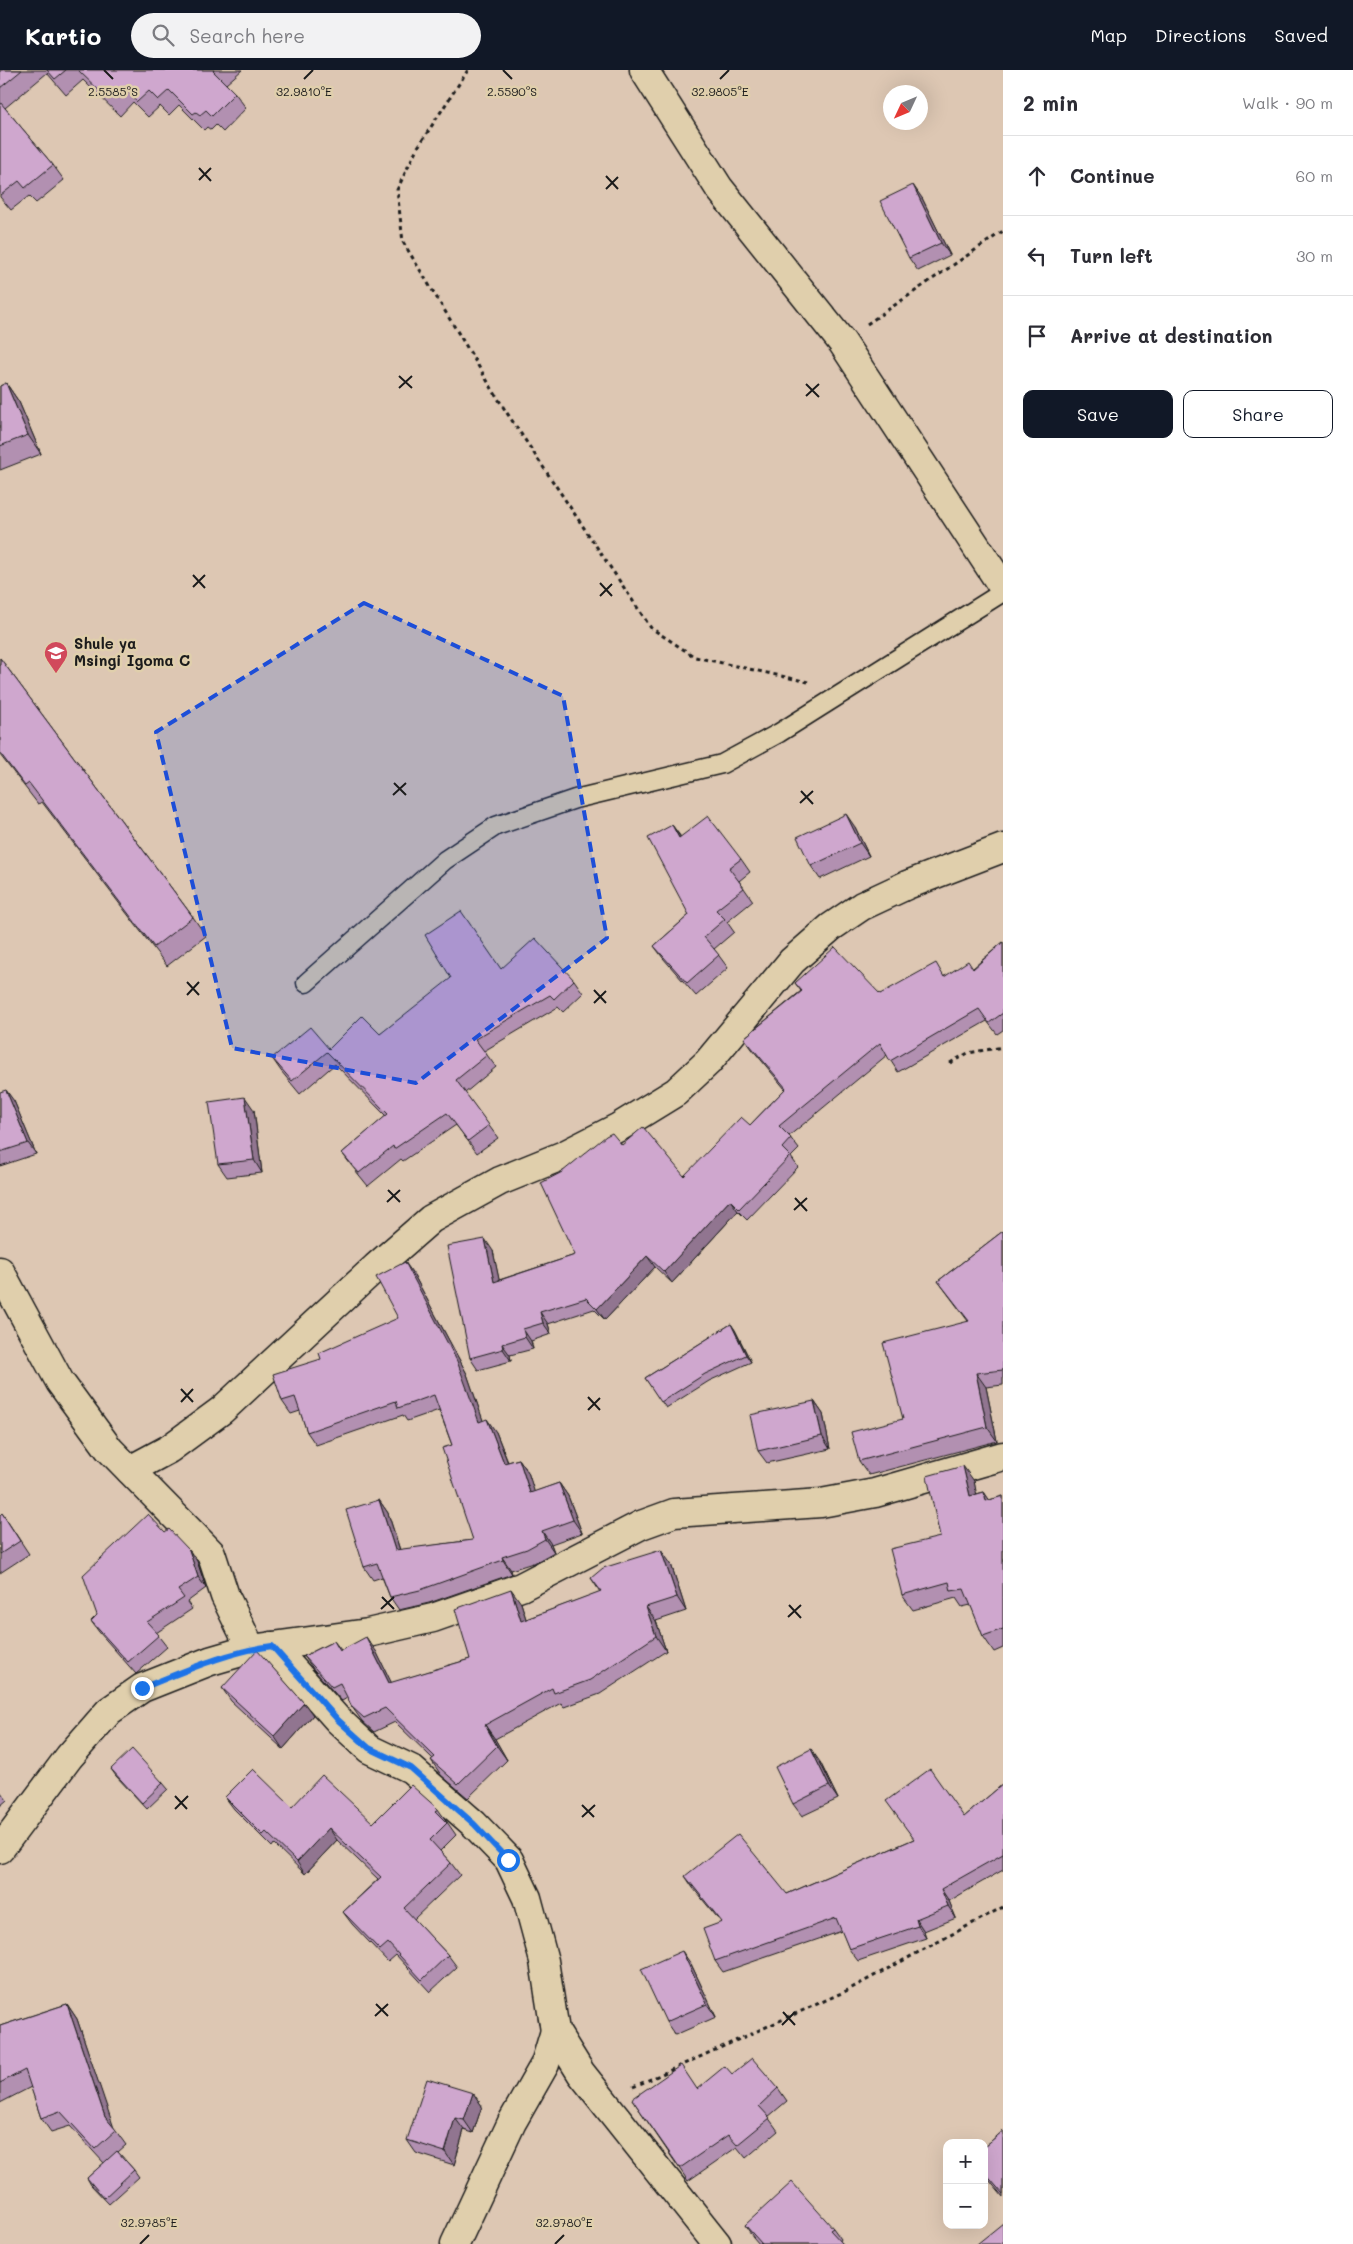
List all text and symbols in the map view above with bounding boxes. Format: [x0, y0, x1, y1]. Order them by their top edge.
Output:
search box [131, 13, 481, 58]
text: Kartio [25, 20, 101, 51]
icon: search [149, 21, 177, 49]
text: Search here [189, 23, 305, 48]
text: Map [1090, 23, 1127, 47]
text: Directions [1155, 23, 1247, 47]
text: Saved [1275, 23, 1328, 47]
text: 2.5585°S [88, 83, 138, 99]
text: 32.9810°E [276, 83, 332, 99]
text: 2.5590°S [487, 83, 537, 99]
text: 32.9805°E [691, 83, 749, 99]
north arrow [883, 85, 928, 130]
text: 2 min [1023, 89, 1078, 116]
text: Walk · 90 m [1242, 92, 1333, 113]
icon: ahead [1023, 162, 1051, 190]
text: Continue [1070, 163, 1155, 188]
text: 60 m [1296, 165, 1333, 186]
icon: left [1023, 242, 1051, 270]
text: Turn left [1070, 243, 1153, 268]
text: 30 m [1296, 245, 1333, 266]
icon: arrive [1023, 322, 1051, 350]
text: Arrive at destination [1070, 323, 1273, 348]
button: Save [1023, 390, 1173, 438]
button: Share [1183, 390, 1333, 438]
place label: Shule ya Msingi Igoma C [74, 633, 190, 670]
school or university icon: Shule ya Msingi Igoma C [43, 640, 69, 674]
route end [131, 1677, 154, 1700]
route start [497, 1849, 520, 1872]
map controls [943, 2139, 988, 2229]
button: + [943, 2139, 988, 2184]
button: − [943, 2184, 988, 2229]
text: 32.9785°E [121, 2214, 178, 2230]
text: 32.9780°E [535, 2214, 593, 2230]

